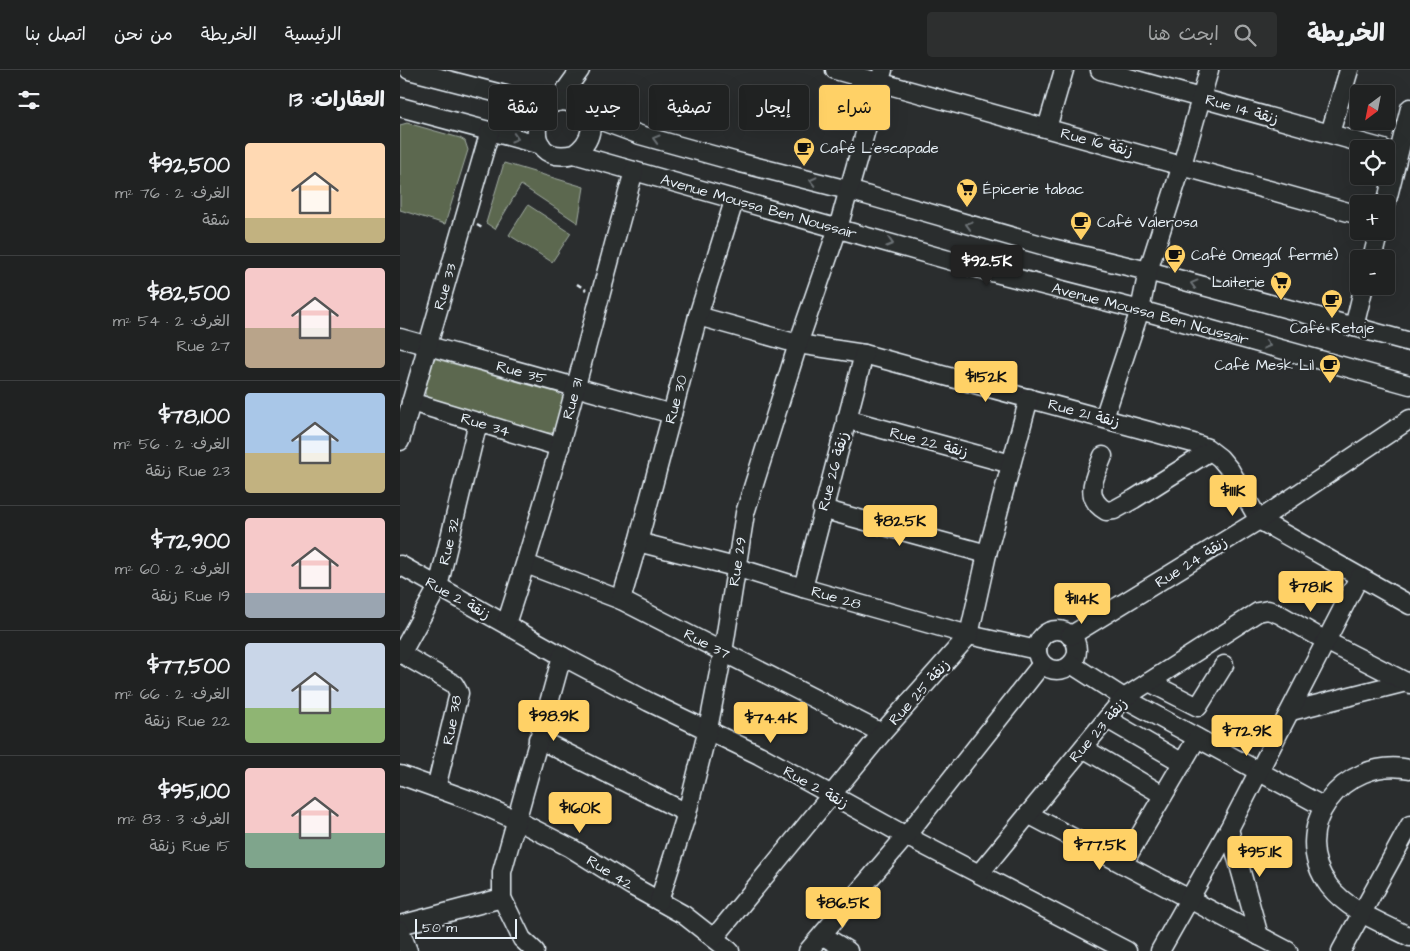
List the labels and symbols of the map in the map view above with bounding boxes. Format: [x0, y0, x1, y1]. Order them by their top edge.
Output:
north arrow [1350, 85, 1395, 130]
street label: Rue 14 زنقة [1203, 89, 1281, 130]
street label: Rue 16 زنقة [1058, 123, 1136, 162]
one-way arrow [510, 132, 518, 142]
one-way arrow [652, 135, 660, 145]
cafe icon: Café L'escapade [792, 136, 816, 167]
place label: Café L'escapade [820, 138, 939, 159]
street label: Avenue Moussa Ben Noussair [658, 169, 859, 244]
one-way arrow [809, 177, 817, 187]
supermarket icon: Épicerie tabac [955, 177, 979, 208]
place label: Épicerie tabac [983, 179, 1085, 200]
cafe icon: Café Valerosa [1069, 210, 1093, 241]
place label: Café Valerosa [1097, 212, 1198, 233]
one-way arrow [966, 220, 974, 230]
one-way arrow [886, 237, 895, 248]
cafe icon: Café Omega( fermé) [1163, 243, 1187, 274]
pin: $92.5K [946, 244, 1028, 287]
place label: Café Omega( fermé) [1191, 245, 1338, 267]
street label: Rue 33 [429, 260, 462, 312]
supermarket icon: Laiterie [1269, 270, 1293, 301]
place label: Laiterie [1212, 272, 1265, 293]
street label: Avenue Moussa Ben Noussair [1049, 278, 1251, 351]
one-way arrow [1190, 279, 1199, 289]
cafe icon: Café Retaje [1320, 288, 1344, 319]
place label: Café Retaje [1290, 318, 1374, 339]
one-way arrow [1262, 339, 1271, 350]
cafe icon: Café Mesk Lil [1318, 353, 1342, 384]
street label: Rue 35 [494, 355, 549, 389]
place label: Café Mesk Lil [1214, 355, 1314, 376]
pin: $152K [951, 360, 1021, 403]
street label: Rue 30 [660, 372, 693, 426]
street label: Rue 31 [557, 376, 589, 422]
street label: Rue 21 زنقة [1046, 394, 1122, 433]
street label: Rue 34 [458, 408, 513, 442]
street label: Rue 22 زنقة [887, 422, 970, 463]
street label: Rue 26 زنقة [813, 429, 854, 513]
pin: $111K [1198, 474, 1268, 517]
pin: $82.5K [859, 504, 941, 547]
street label: Rue 32 [434, 514, 466, 567]
street label: Rue 24 زنقة [1151, 532, 1232, 593]
street label: Rue 29 [724, 535, 752, 588]
pin: $78.1K [1270, 570, 1352, 613]
street label: Rue 2 زنقة [421, 572, 494, 625]
street label: Rue 28 [809, 581, 864, 615]
pin: $114K [1047, 582, 1117, 625]
street label: Rue 37 [680, 624, 733, 665]
street label: Rue 25 زنقة [884, 655, 955, 730]
street label: Rue 38 [437, 693, 468, 747]
street label: Rue 23 زنقة [1064, 694, 1132, 767]
pin: $98.9K [513, 700, 595, 742]
pin: $74.4K [730, 702, 812, 744]
pin: $72.9K [1206, 714, 1288, 757]
street label: Rue 2 زنقة [779, 761, 852, 814]
pin: $160K [545, 792, 615, 834]
pin: $77.5K [1059, 828, 1141, 871]
pin: $95.1K [1219, 836, 1301, 878]
street label: Rue 42 [582, 850, 637, 895]
pin: $86.5K [802, 886, 884, 929]
scale bar [415, 916, 518, 939]

